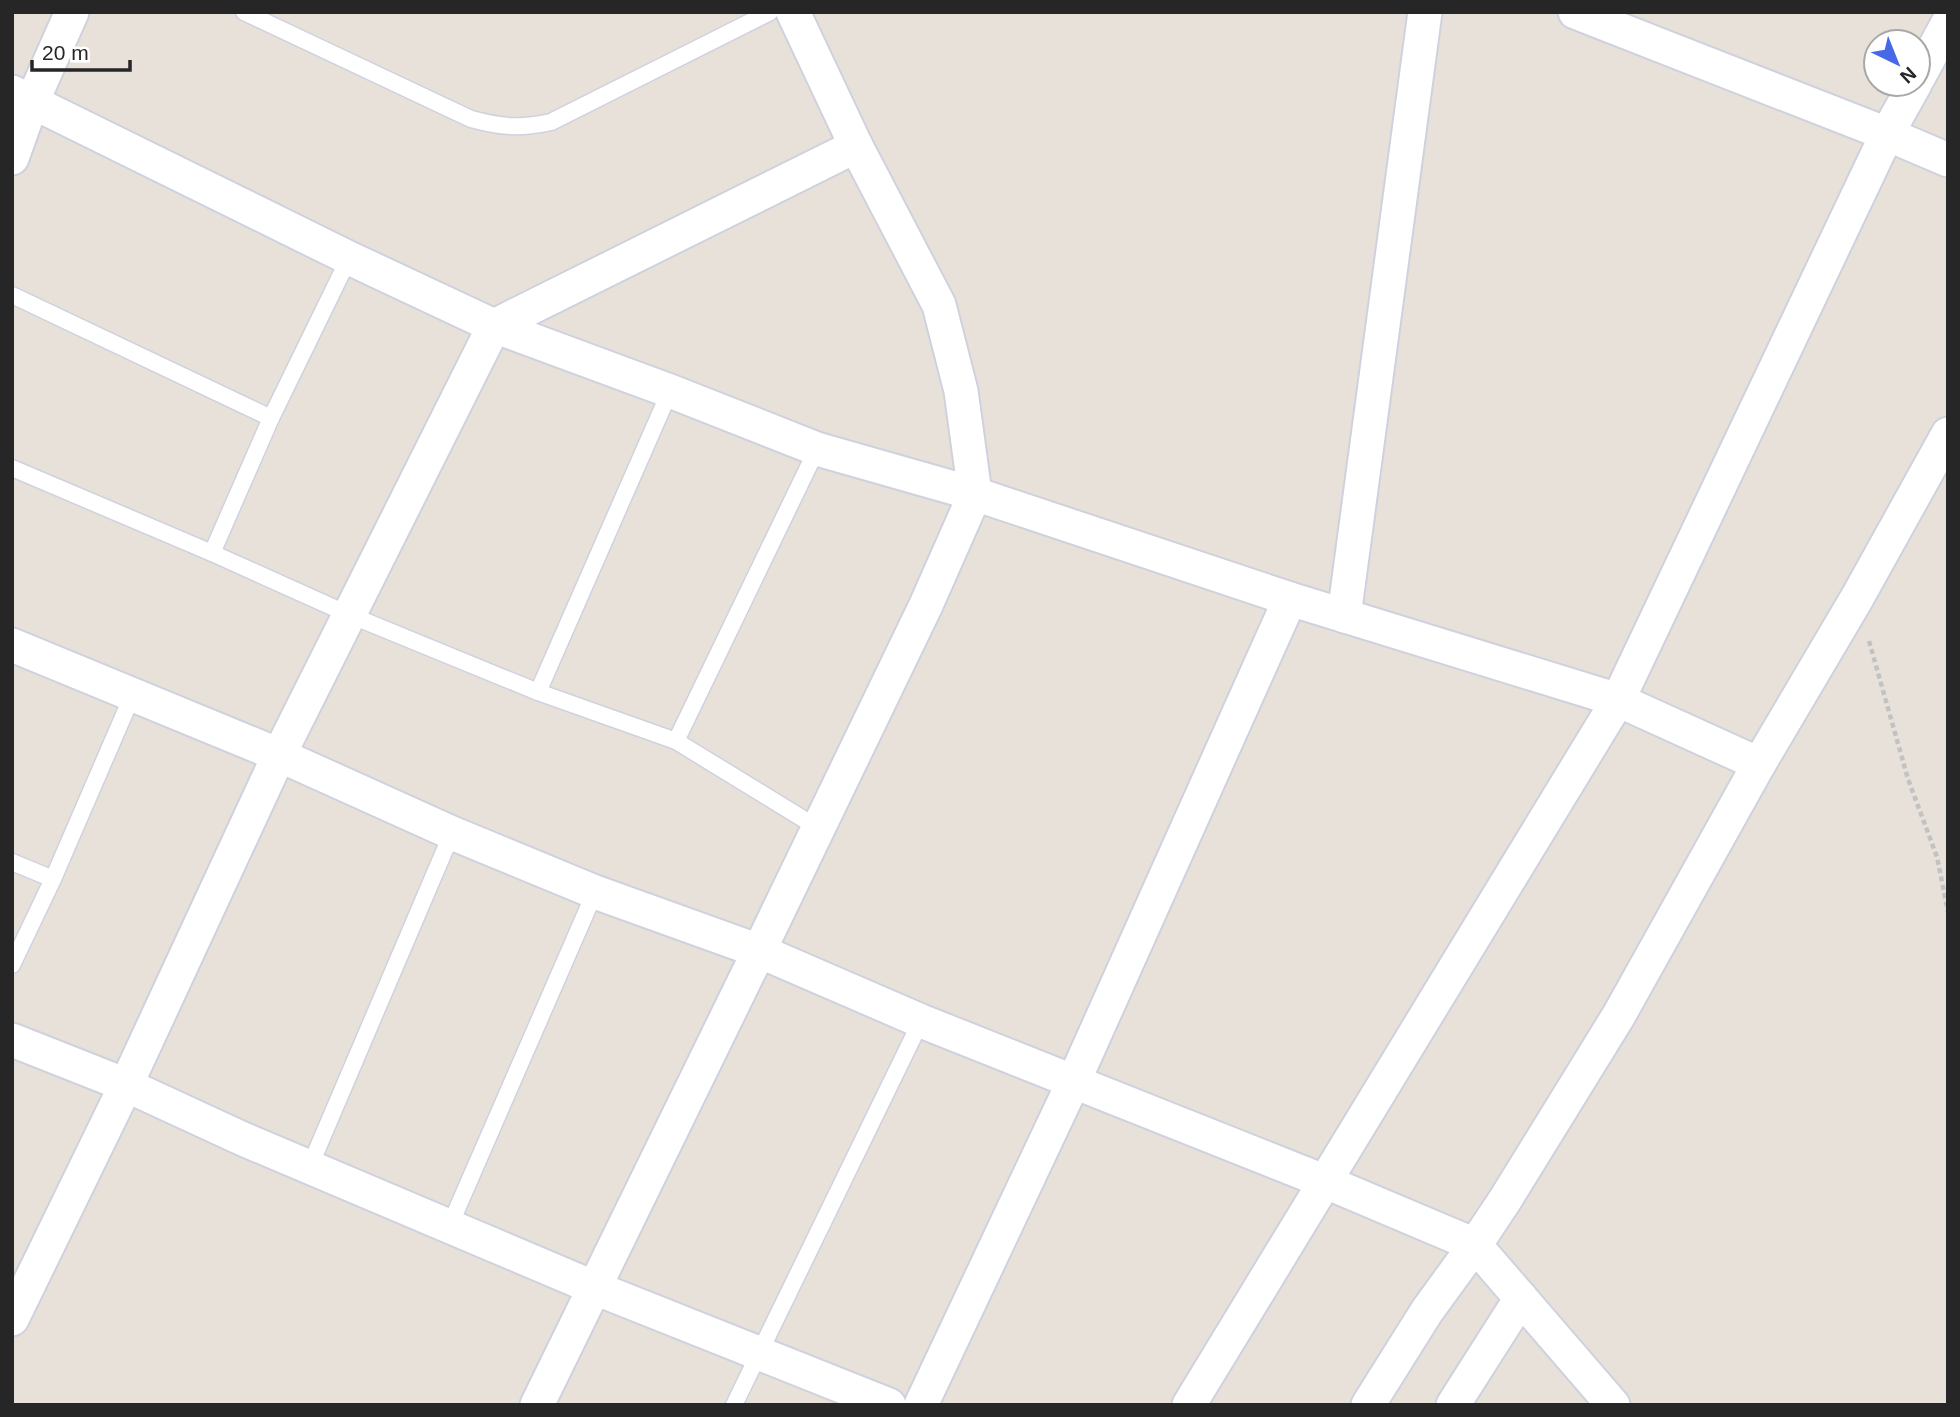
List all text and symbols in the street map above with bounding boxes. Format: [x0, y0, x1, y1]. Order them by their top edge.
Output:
scale bar [32, 28, 130, 72]
north arrow [1862, 28, 1932, 98]
text: 20 m [42, 41, 89, 64]
text: N [1896, 63, 1920, 87]

